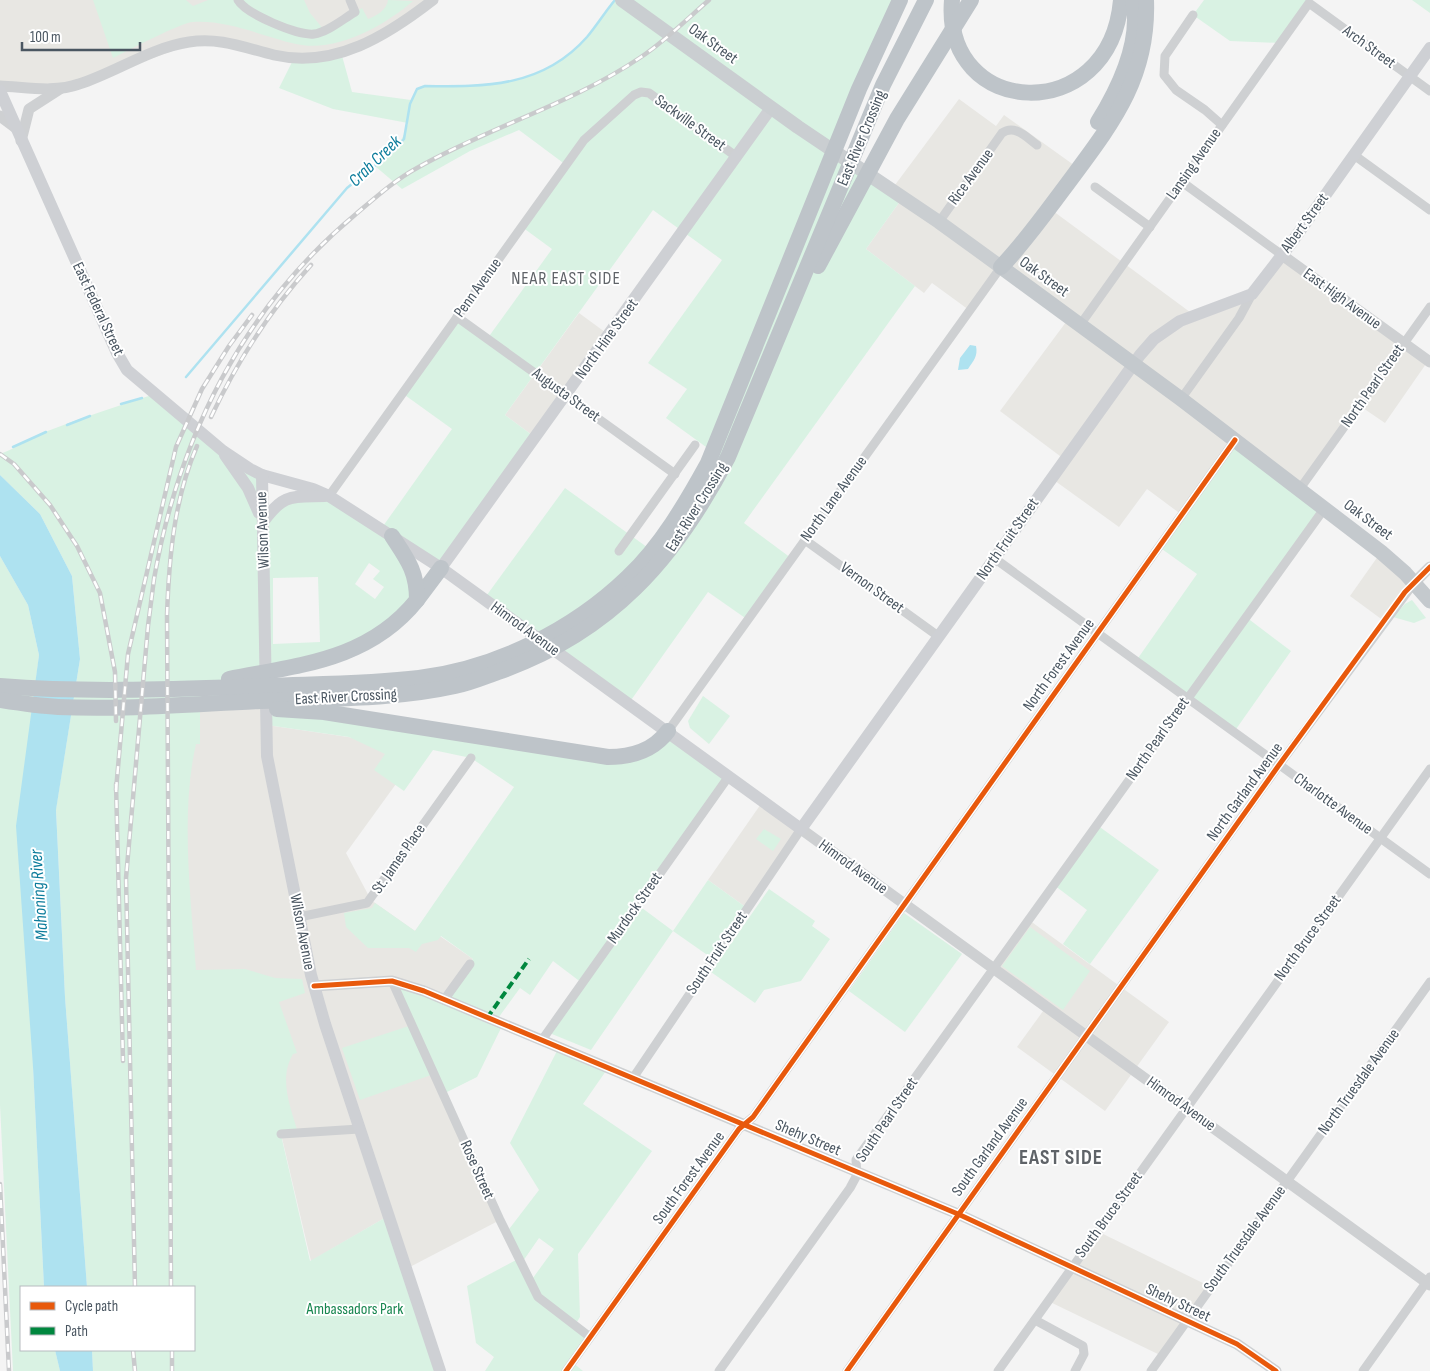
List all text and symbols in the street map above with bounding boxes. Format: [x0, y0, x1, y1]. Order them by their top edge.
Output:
scale bar [22, 20, 140, 52]
street label: Oak Street [685, 20, 741, 68]
street label: Arch Street [1338, 21, 1399, 73]
text: 100 m [30, 28, 61, 47]
street label: East River Crossing [833, 87, 891, 189]
street label: Sackville Street [651, 91, 729, 155]
street label: Lansing Avenue [1163, 125, 1225, 203]
water label: Crab Creek [344, 130, 407, 191]
street label: Rice Avenue [944, 145, 998, 209]
street label: Albert Street [1276, 189, 1333, 257]
street label: Oak Street [1016, 253, 1072, 301]
street label: Penn Avenue [450, 255, 506, 321]
street label: East Federal Street [68, 259, 128, 359]
street label: East High Avenue [1299, 264, 1385, 334]
district label: NEAR EAST SIDE [511, 268, 621, 289]
street label: North Hine Street [572, 295, 643, 383]
street label: North Pearl Street [1337, 341, 1409, 431]
street label: Augusta Street [527, 363, 604, 426]
street label: North Lane Avenue [797, 453, 871, 545]
street label: East River Crossing [662, 459, 732, 555]
street label: Wilson Avenue [252, 491, 274, 569]
street label: North Fruit Street [973, 494, 1043, 584]
street label: Oak Street [1340, 495, 1396, 545]
street label: Vernon Street [836, 558, 908, 618]
street label: Himrod Avenue [487, 598, 563, 660]
street label: North Forest Avenue [1019, 615, 1099, 715]
street label: East River Crossing [295, 685, 397, 709]
street label: North Pearl Street [1122, 694, 1194, 784]
street label: North Garland Avenue [1203, 739, 1287, 845]
street label: Charlotte Avenue [1290, 769, 1376, 839]
street label: St. James Place [368, 821, 430, 897]
street label: Himrod Avenue [815, 836, 891, 898]
water label: Mahoning River [25, 848, 53, 941]
street label: Murdock Street [604, 869, 667, 947]
street label: North Bruce Street [1271, 891, 1346, 985]
street label: Wilson Avenue [285, 892, 319, 972]
street label: South Fruit Street [682, 908, 752, 998]
street label: North Truesdale Avenue [1314, 1025, 1404, 1139]
street label: Himrod Avenue [1143, 1073, 1219, 1135]
street label: South Pearl Street [852, 1074, 922, 1166]
street label: South Garland Avenue [948, 1094, 1032, 1200]
street label: Shehy Street [772, 1116, 844, 1160]
street label: South Forest Avenue [649, 1128, 729, 1228]
street label: Rose Street [456, 1138, 498, 1202]
district label: EAST SIDE [1019, 1145, 1103, 1170]
street label: South Bruce Street [1071, 1168, 1147, 1262]
street label: South Truesdale Avenue [1200, 1182, 1290, 1296]
street label: Shehy Street [1143, 1280, 1214, 1326]
legend [20, 1286, 195, 1351]
text: Cycle path [65, 1297, 118, 1316]
park label: Ambassadors Park [306, 1300, 403, 1319]
text: Path [65, 1322, 88, 1341]

